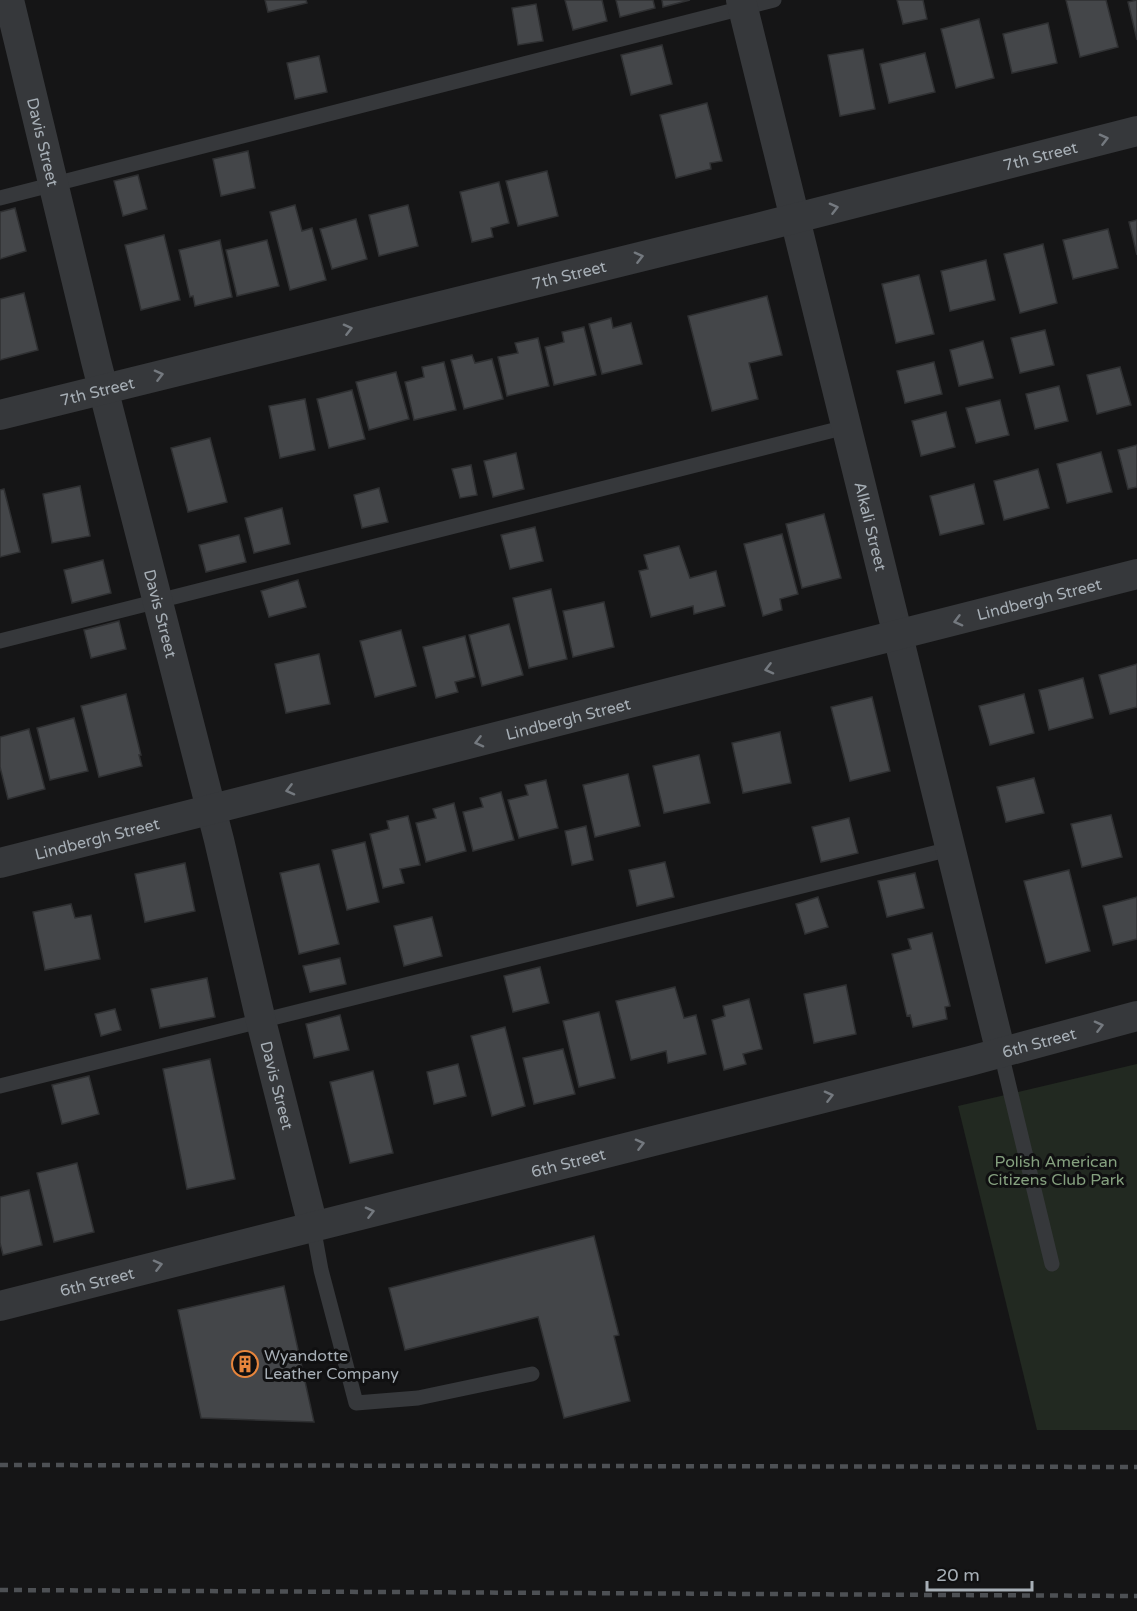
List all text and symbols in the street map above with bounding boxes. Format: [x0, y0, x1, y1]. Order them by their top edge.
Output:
street label: Davis Street [22, 96, 63, 189]
one-way arrow [1099, 134, 1109, 147]
street label: 7th Street [1001, 138, 1080, 176]
one-way arrow [829, 202, 839, 215]
one-way arrow [634, 251, 644, 264]
street label: 7th Street [530, 257, 608, 294]
one-way arrow [343, 323, 353, 336]
one-way arrow [153, 370, 163, 383]
street label: 7th Street [58, 373, 137, 411]
street label: Alkali Street [849, 480, 891, 573]
street label: Davis Street [139, 567, 181, 660]
street label: Lindbergh Street [975, 574, 1104, 625]
one-way arrow [954, 613, 964, 626]
one-way arrow [765, 662, 775, 674]
street label: Lindbergh Street [504, 694, 633, 745]
one-way arrow [474, 735, 484, 748]
one-way arrow [285, 783, 295, 796]
street label: Lindbergh Street [33, 814, 162, 865]
one-way arrow [1094, 1020, 1104, 1033]
street label: 6th Street [1000, 1024, 1079, 1063]
street label: Davis Street [255, 1039, 297, 1132]
one-way arrow [824, 1091, 834, 1104]
one-way arrow [635, 1138, 645, 1151]
street label: 6th Street [529, 1144, 608, 1182]
park label: Polish American Citizens Club Park [987, 1152, 1125, 1190]
one-way arrow [364, 1207, 375, 1219]
one-way arrow [153, 1260, 163, 1273]
street label: 6th Street [58, 1263, 136, 1301]
place label: Wyandotte Leather Company [264, 1346, 399, 1384]
building icon: Wyandotte Leather Company [230, 1349, 260, 1379]
scale bar [927, 1554, 1032, 1592]
text: 20 m [936, 1564, 980, 1586]

